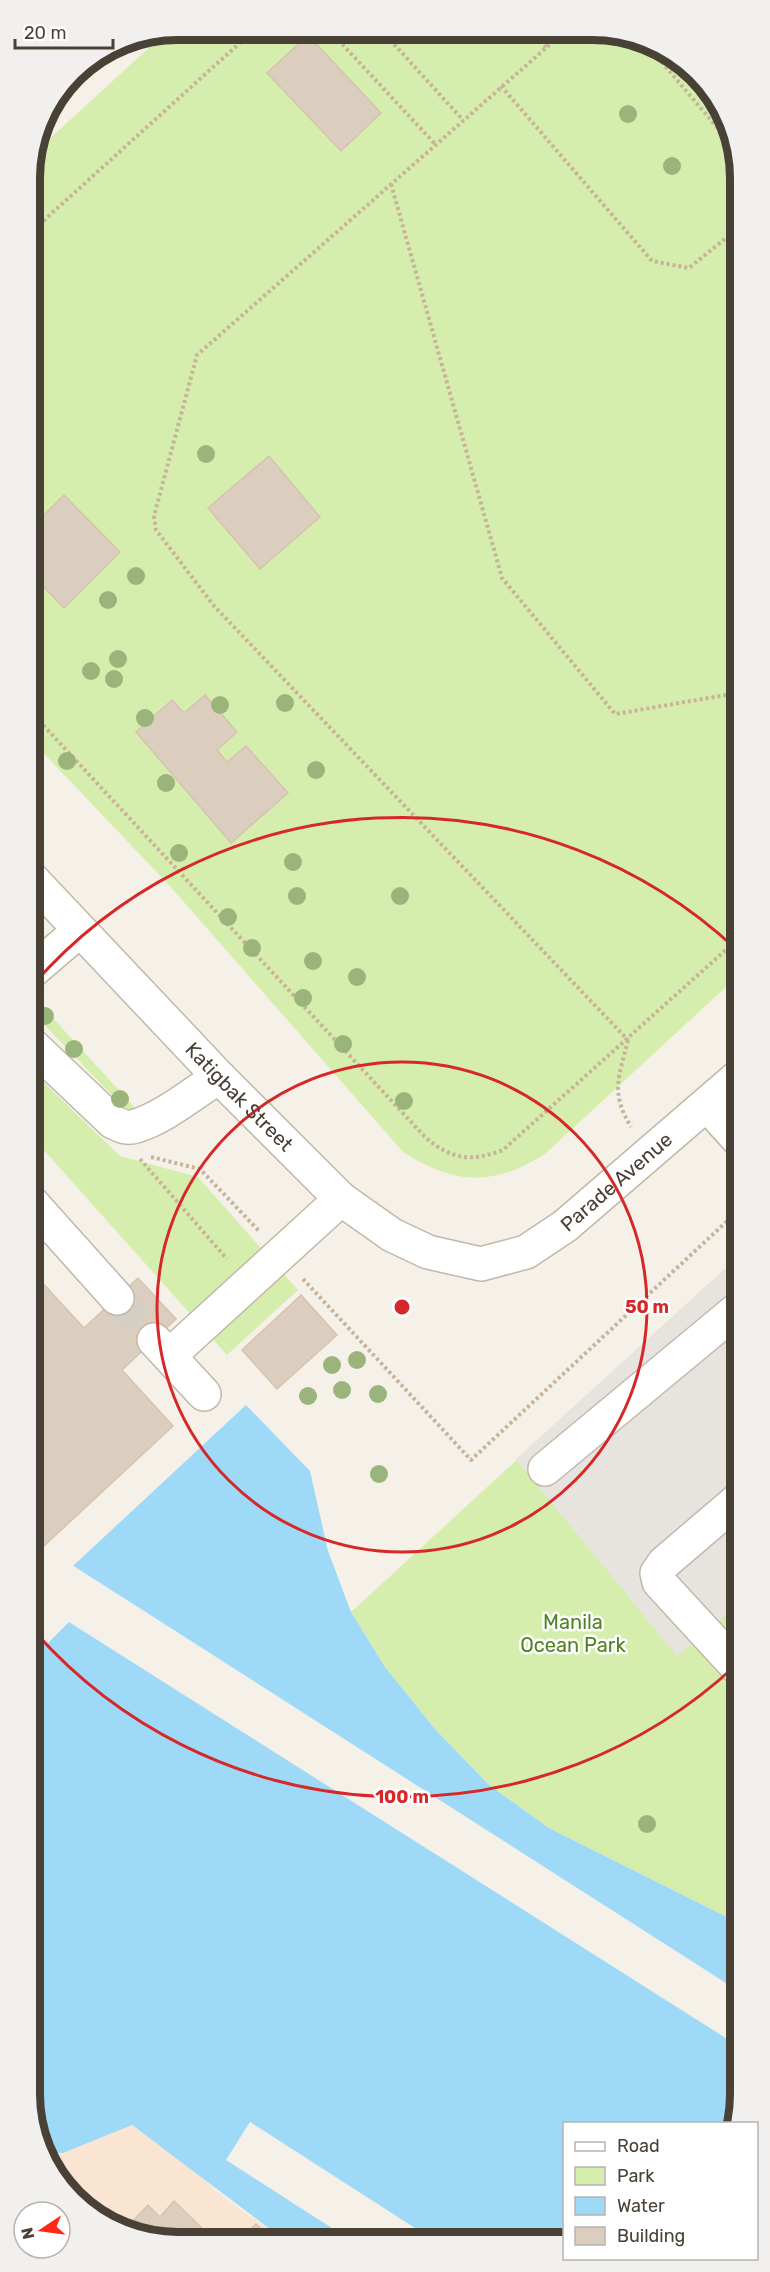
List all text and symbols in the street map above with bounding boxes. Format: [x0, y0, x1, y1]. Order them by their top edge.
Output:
scale bar [15, 12, 112, 50]
text: 20 m [24, 22, 66, 44]
street label: Katigbak Street [180, 1037, 298, 1156]
street label: Parade Avenue [556, 1127, 677, 1237]
text: 50 m [625, 1296, 669, 1318]
centre of rings [392, 1297, 412, 1317]
park label: Manila Ocean Park [520, 1610, 626, 1657]
text: 100 m [375, 1786, 429, 1808]
legend [563, 2122, 758, 2260]
text: Road [617, 2135, 660, 2157]
text: Park [617, 2165, 655, 2187]
text: Water [617, 2195, 665, 2217]
north arrow [12, 2200, 72, 2260]
text: Building [617, 2225, 685, 2247]
text: N [17, 2226, 38, 2241]

